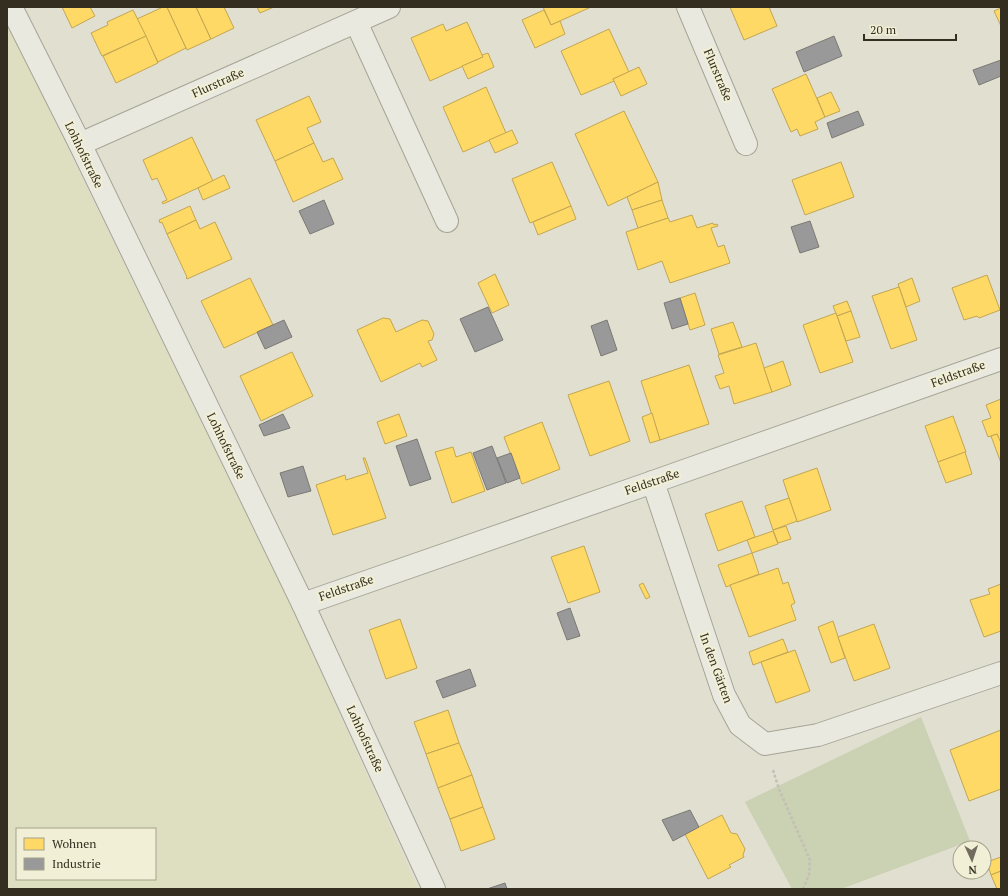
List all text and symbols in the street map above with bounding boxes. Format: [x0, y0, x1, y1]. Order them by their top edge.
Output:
scale bar [864, 16, 956, 42]
text: 20 m [870, 22, 897, 37]
street label: Flurstraße [701, 46, 736, 103]
street label: Flurstraße [189, 64, 246, 101]
street label: Lohhofstraße [62, 119, 107, 190]
street label: Feldstraße [929, 357, 987, 390]
street label: Lohhofstraße [204, 410, 249, 481]
street label: Feldstraße [623, 465, 681, 498]
street label: Feldstraße [317, 571, 375, 604]
street label: In den Gärten [697, 631, 736, 705]
street label: Lohhofstraße [343, 703, 387, 775]
legend [16, 828, 156, 880]
text: Wohnen [52, 836, 96, 851]
north arrow [952, 840, 992, 880]
text: Industrie [52, 856, 101, 871]
text: N [967, 863, 977, 877]

